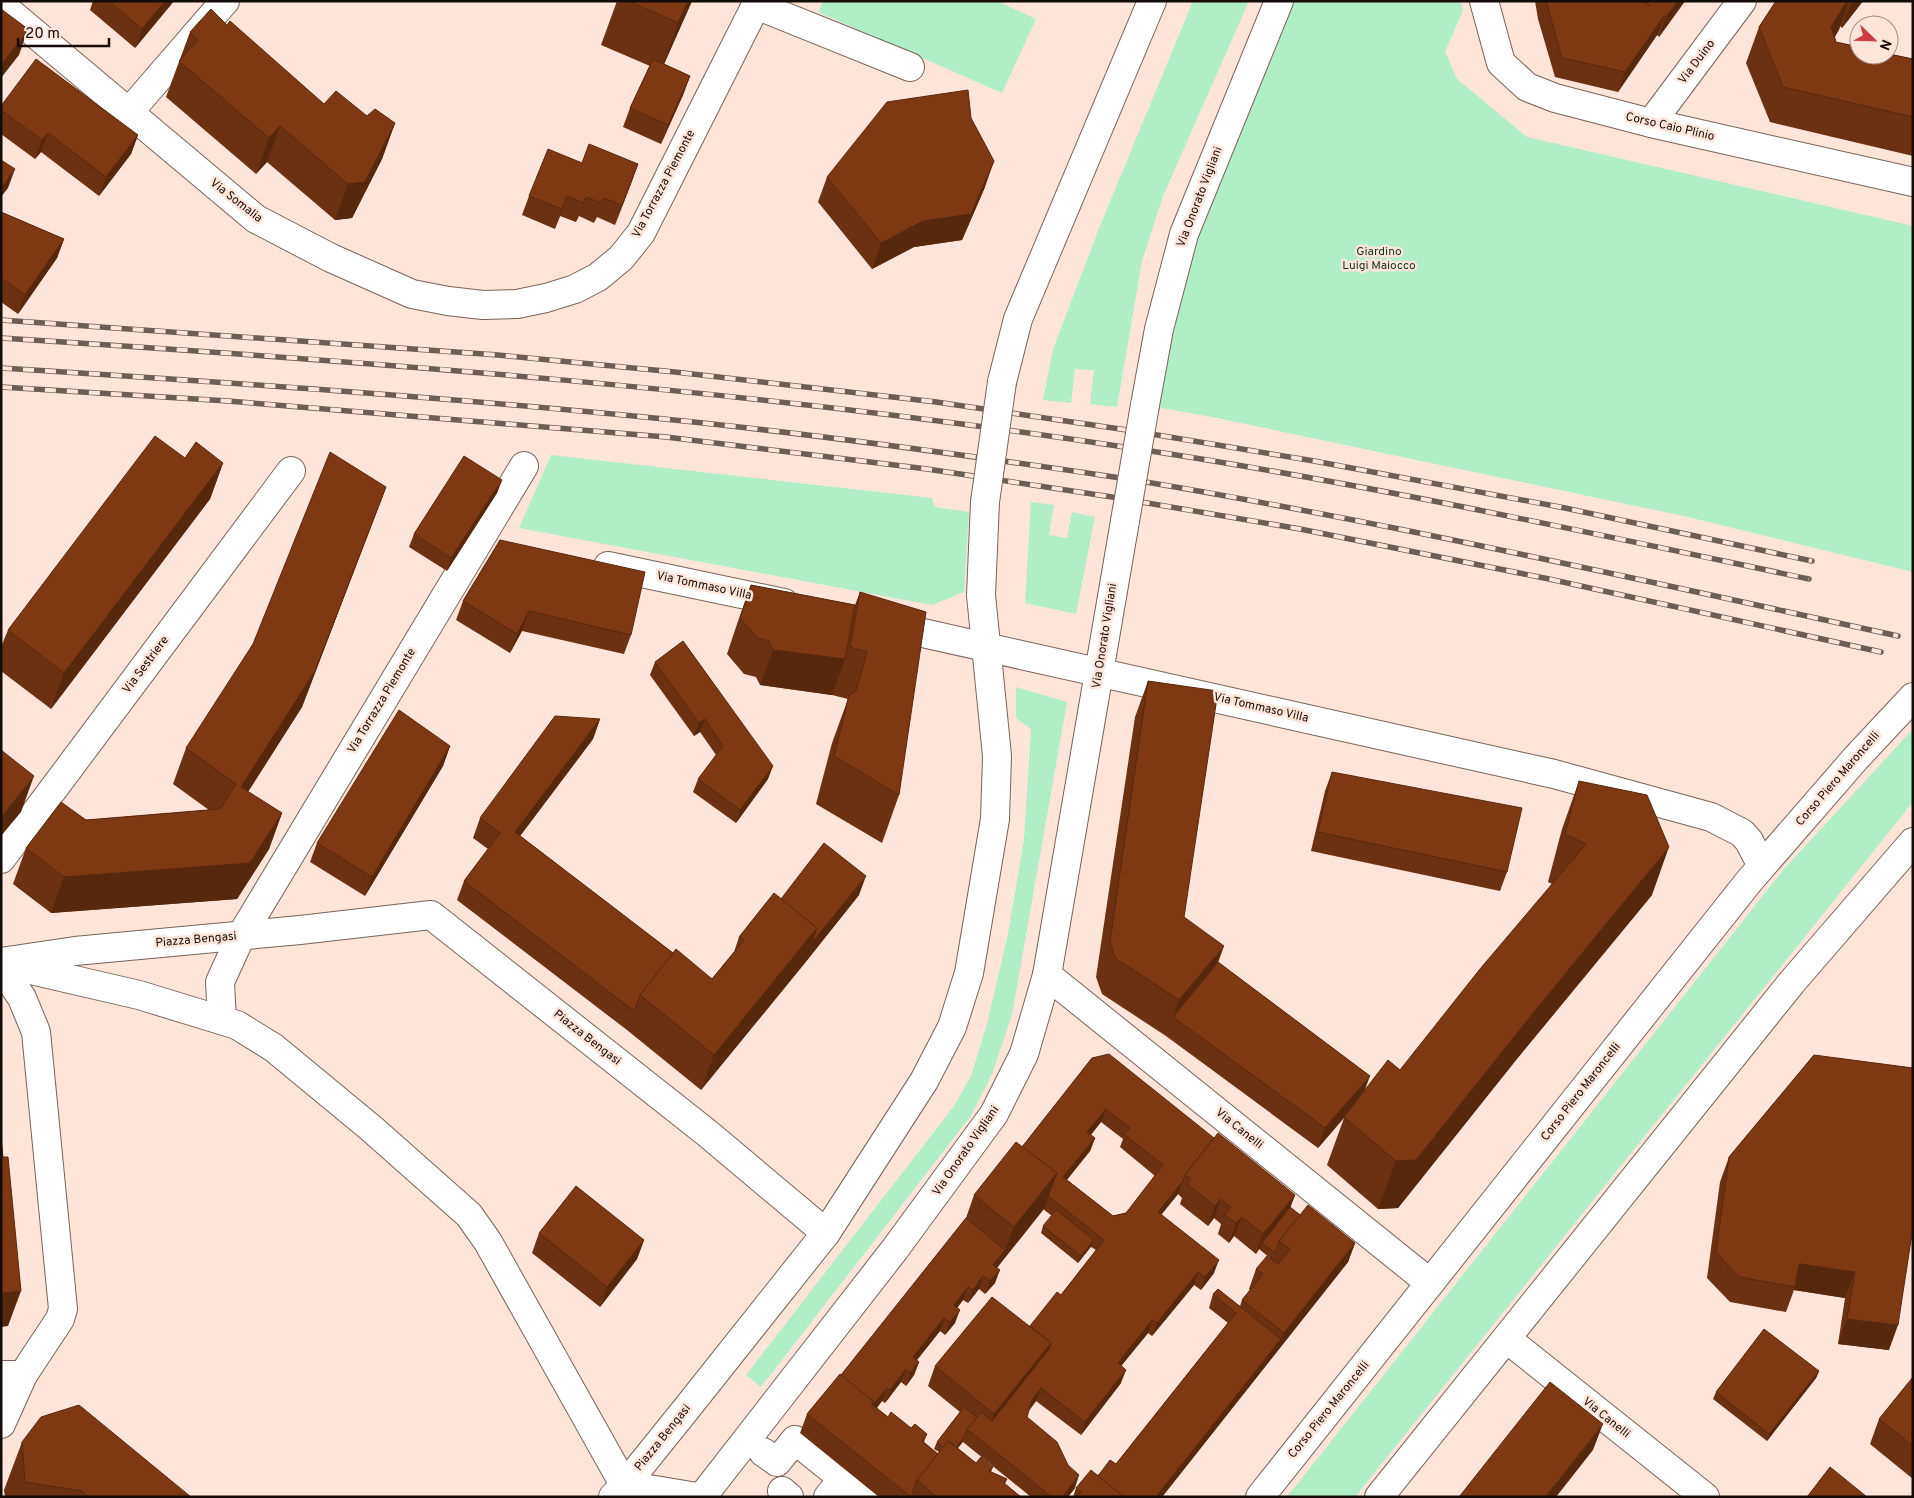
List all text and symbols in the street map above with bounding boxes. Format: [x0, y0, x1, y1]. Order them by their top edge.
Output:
scale bar [18, 15, 109, 47]
north arrow [1849, 15, 1899, 65]
text: 20 m [25, 25, 60, 44]
street label: Via Duino [1675, 36, 1719, 87]
text: N [1875, 37, 1894, 52]
street label: Corso Caio Plinio [1624, 109, 1716, 145]
street label: Via Torrazza Piemonte [629, 127, 699, 241]
street label: Via Onorato Vigliani [1173, 144, 1227, 250]
street label: Via Somalia [206, 175, 266, 227]
park label: Giardino Luigi Maiocco [1342, 244, 1416, 274]
street label: Via Tommaso Villa [655, 568, 753, 604]
street label: Via Onorato Vigliani [1089, 582, 1121, 690]
street label: Via Sestriere [119, 633, 173, 697]
street label: Via Torrazza Piemonte [344, 645, 420, 757]
street label: Via Tommaso Villa [1212, 689, 1310, 727]
street label: Corso Piero Maroncelli [1792, 728, 1884, 830]
street label: Piazza Bengasi [155, 928, 237, 952]
street label: Piazza Bengasi [550, 1007, 624, 1069]
street label: Corso Piero Maroncelli [1538, 1040, 1624, 1144]
street label: Via Onorato Vigliani [929, 1103, 1003, 1199]
street label: Via Canelli [1212, 1105, 1266, 1153]
street label: Corso Piero Maroncelli [1285, 1358, 1373, 1462]
street label: Via Canelli [1579, 1394, 1633, 1442]
street label: Piazza Bengasi [631, 1401, 695, 1475]

